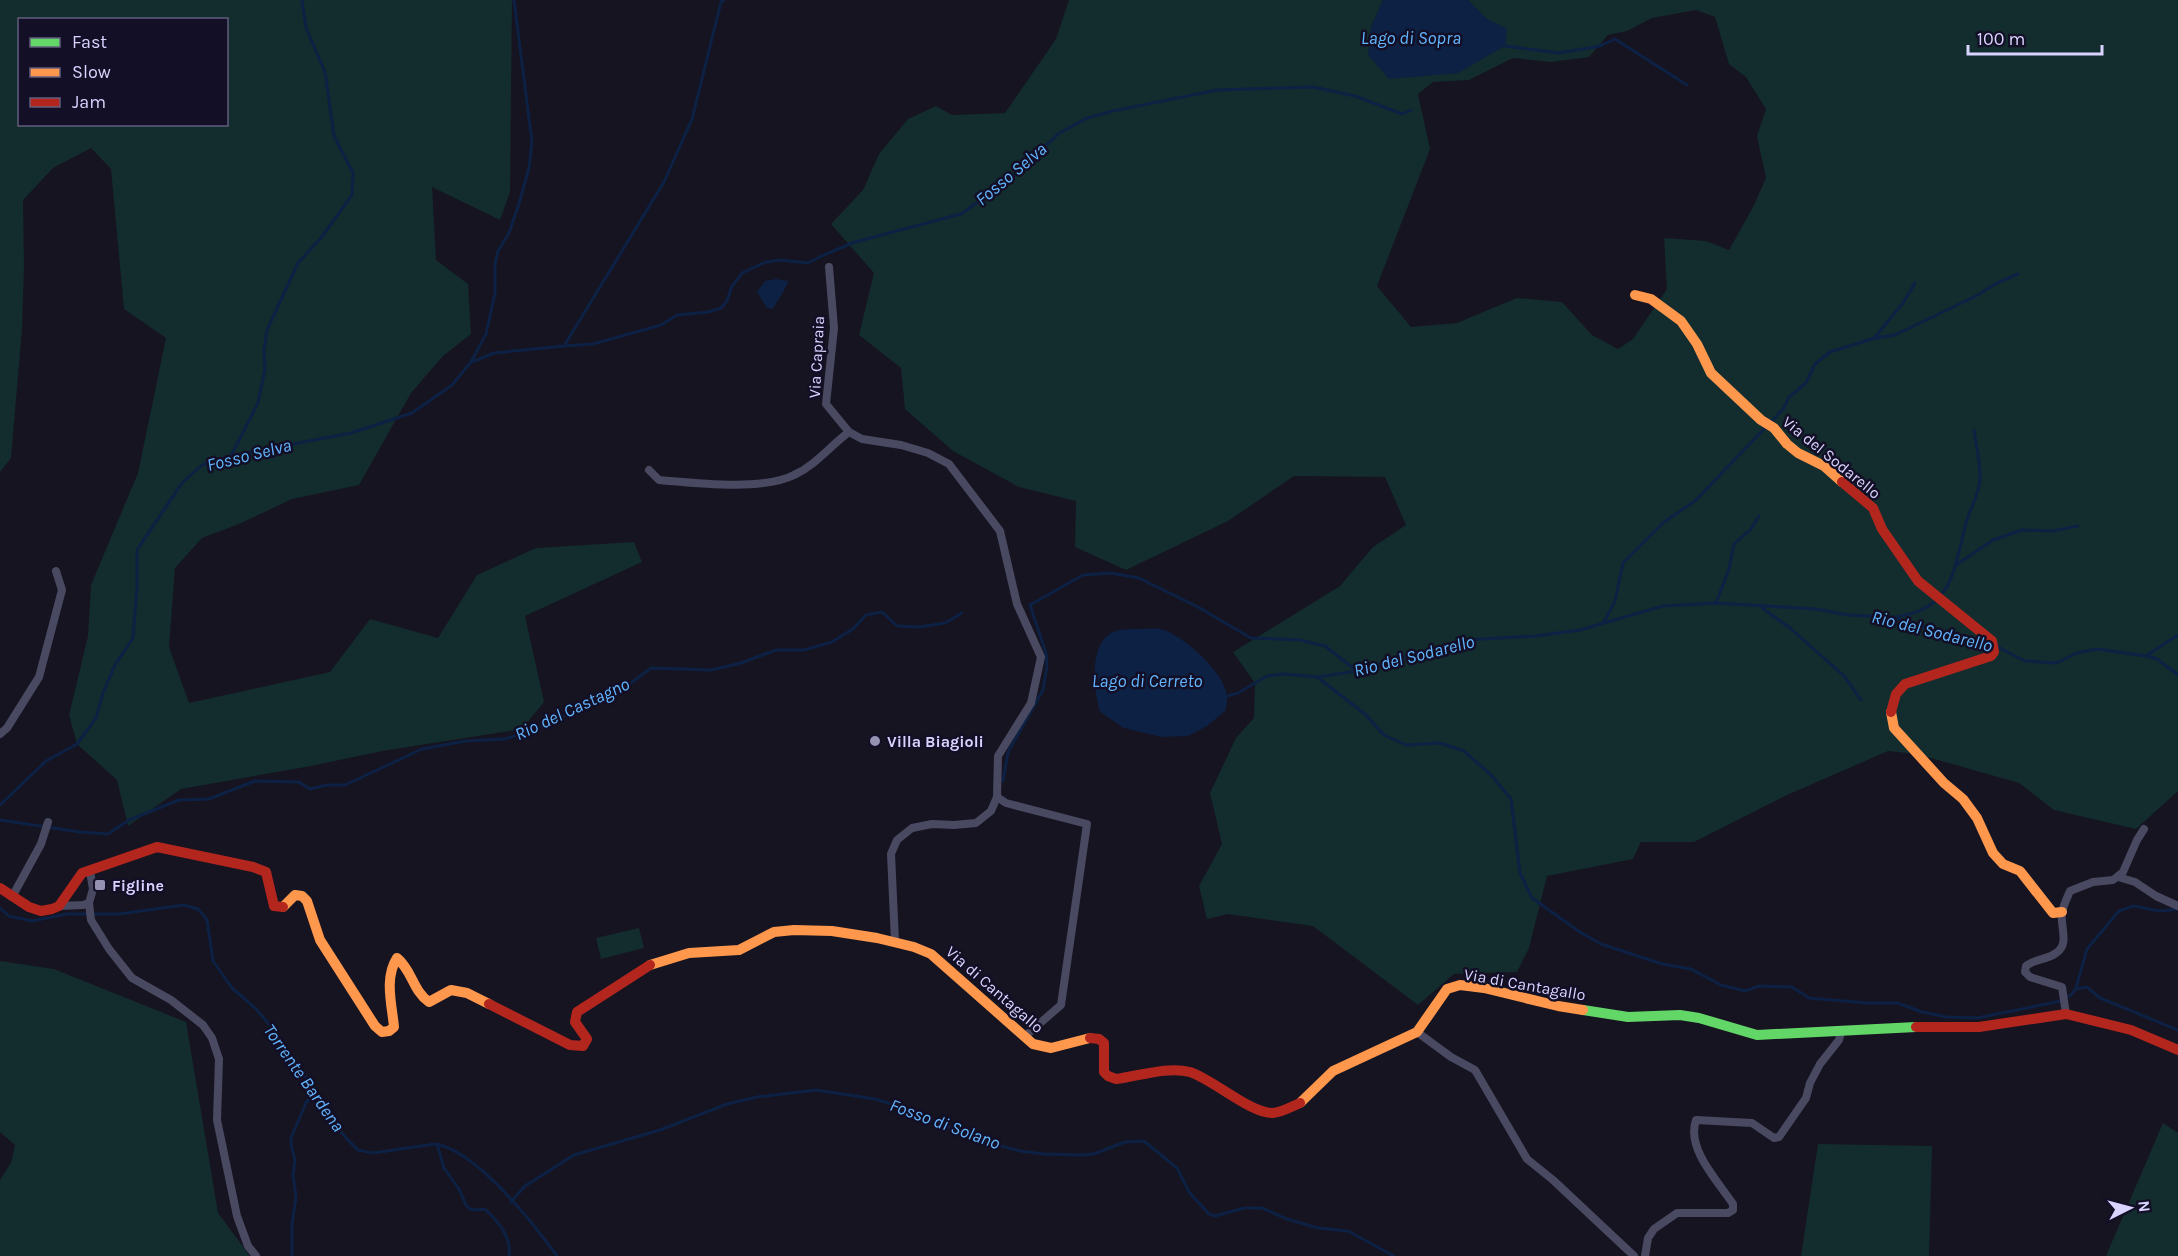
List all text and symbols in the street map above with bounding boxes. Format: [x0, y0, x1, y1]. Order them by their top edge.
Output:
legend [18, 18, 228, 126]
scale bar [1968, 18, 2102, 56]
water label: Lago di Sopra [1361, 27, 1461, 49]
text: 100 m [1977, 28, 2025, 50]
text: Fast [72, 31, 107, 53]
text: Slow [72, 61, 111, 83]
text: Jam [72, 91, 106, 113]
water label: Fosso Selva [971, 138, 1051, 210]
street label: Via Capraia [805, 315, 828, 399]
street label: Via del Sodarello [1779, 412, 1885, 503]
water label: Fosso Selva [204, 434, 294, 476]
water label: Rio del Sodarello [1869, 605, 1995, 657]
water label: Rio del Sodarello [1351, 630, 1477, 682]
water label: Lago di Cerreto [1092, 670, 1203, 692]
water label: Rio del Castagno [511, 673, 633, 745]
place label: Villa Biagioli [887, 732, 984, 751]
marker: Villa Biagioli [868, 734, 882, 748]
place label: Figline [112, 876, 164, 895]
marker: Figline [93, 878, 107, 892]
street label: Via di Cantagallo [942, 942, 1047, 1037]
street label: Via di Cantagallo [1463, 964, 1587, 1005]
water label: Torrente Bardena [259, 1020, 349, 1136]
water label: Fosso di Solano [887, 1094, 1003, 1154]
north arrow [2100, 1178, 2160, 1238]
text: N [2134, 1200, 2154, 1213]

